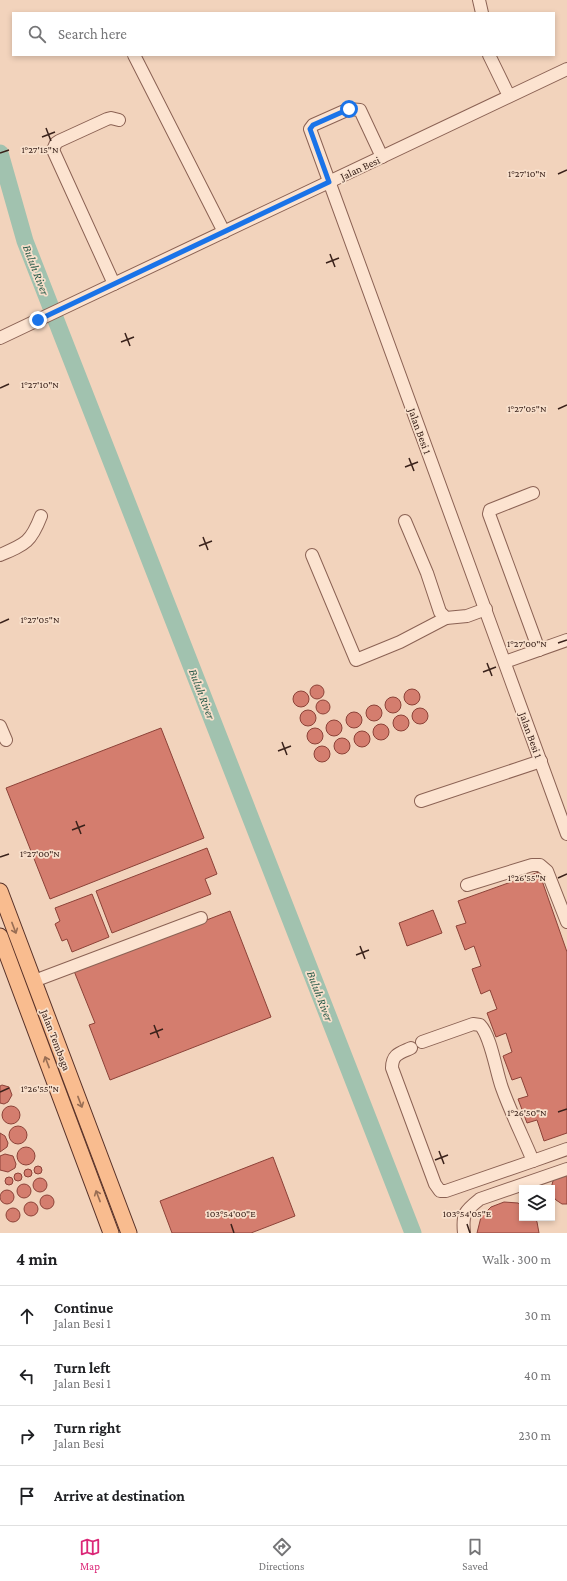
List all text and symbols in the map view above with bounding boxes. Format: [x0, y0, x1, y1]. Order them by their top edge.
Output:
search box [12, 12, 555, 56]
icon: search [26, 23, 48, 45]
text: Search here [58, 26, 127, 42]
route start [340, 100, 358, 118]
text: 1°27'15"N [21, 144, 59, 155]
street label: Jalan Besi [337, 154, 382, 184]
text: 1°27'10"N [508, 168, 546, 179]
water label: Buluh River [20, 243, 52, 298]
route end [29, 311, 47, 329]
text: 1°27'10"N [21, 379, 59, 390]
text: 1°27'05"N [507, 403, 547, 414]
street label: Jalan Besi 1 [405, 405, 434, 456]
text: 1°27'05"N [20, 614, 60, 625]
text: 1°27'00"N [507, 638, 547, 649]
water label: Buluh River [186, 667, 218, 722]
street label: Jalan Besi 1 [516, 709, 545, 760]
text: 1°27'00"N [20, 848, 60, 859]
text: 1°26'55"N [508, 872, 547, 883]
one-way arrow [10, 921, 18, 933]
water label: Buluh River [304, 969, 336, 1024]
street label: Jalan Tembaga [38, 1007, 73, 1073]
one-way arrow [43, 1056, 51, 1068]
text: 1°26'55"N [21, 1083, 60, 1094]
one-way arrow [76, 1095, 84, 1107]
text: 1°26'50"N [507, 1107, 547, 1118]
map controls [519, 1185, 555, 1221]
button: layers [519, 1185, 555, 1221]
one-way arrow [93, 1191, 101, 1203]
text: 103°54'00"E [206, 1208, 256, 1219]
text: 103°54'05"E [443, 1208, 492, 1219]
text: 4 min [16, 1250, 58, 1269]
text: Walk · 300 m [482, 1252, 551, 1267]
text: Continue [54, 1300, 113, 1316]
icon: ahead [16, 1305, 38, 1327]
text: 30 m [525, 1308, 551, 1323]
text: Jalan Besi 1 [54, 1316, 111, 1331]
text: Turn left [54, 1360, 110, 1376]
icon: left [16, 1365, 38, 1387]
text: 40 m [524, 1368, 551, 1383]
text: Jalan Besi 1 [54, 1376, 111, 1391]
text: Turn right [54, 1420, 121, 1436]
icon: right [16, 1425, 38, 1447]
text: 230 m [518, 1428, 551, 1443]
text: Jalan Besi [54, 1436, 104, 1451]
icon: arrive [16, 1485, 38, 1507]
text: Arrive at destination [54, 1488, 185, 1504]
tab: Map [79, 1536, 101, 1572]
tab: Directions [259, 1536, 304, 1572]
tab: Saved [462, 1536, 488, 1572]

